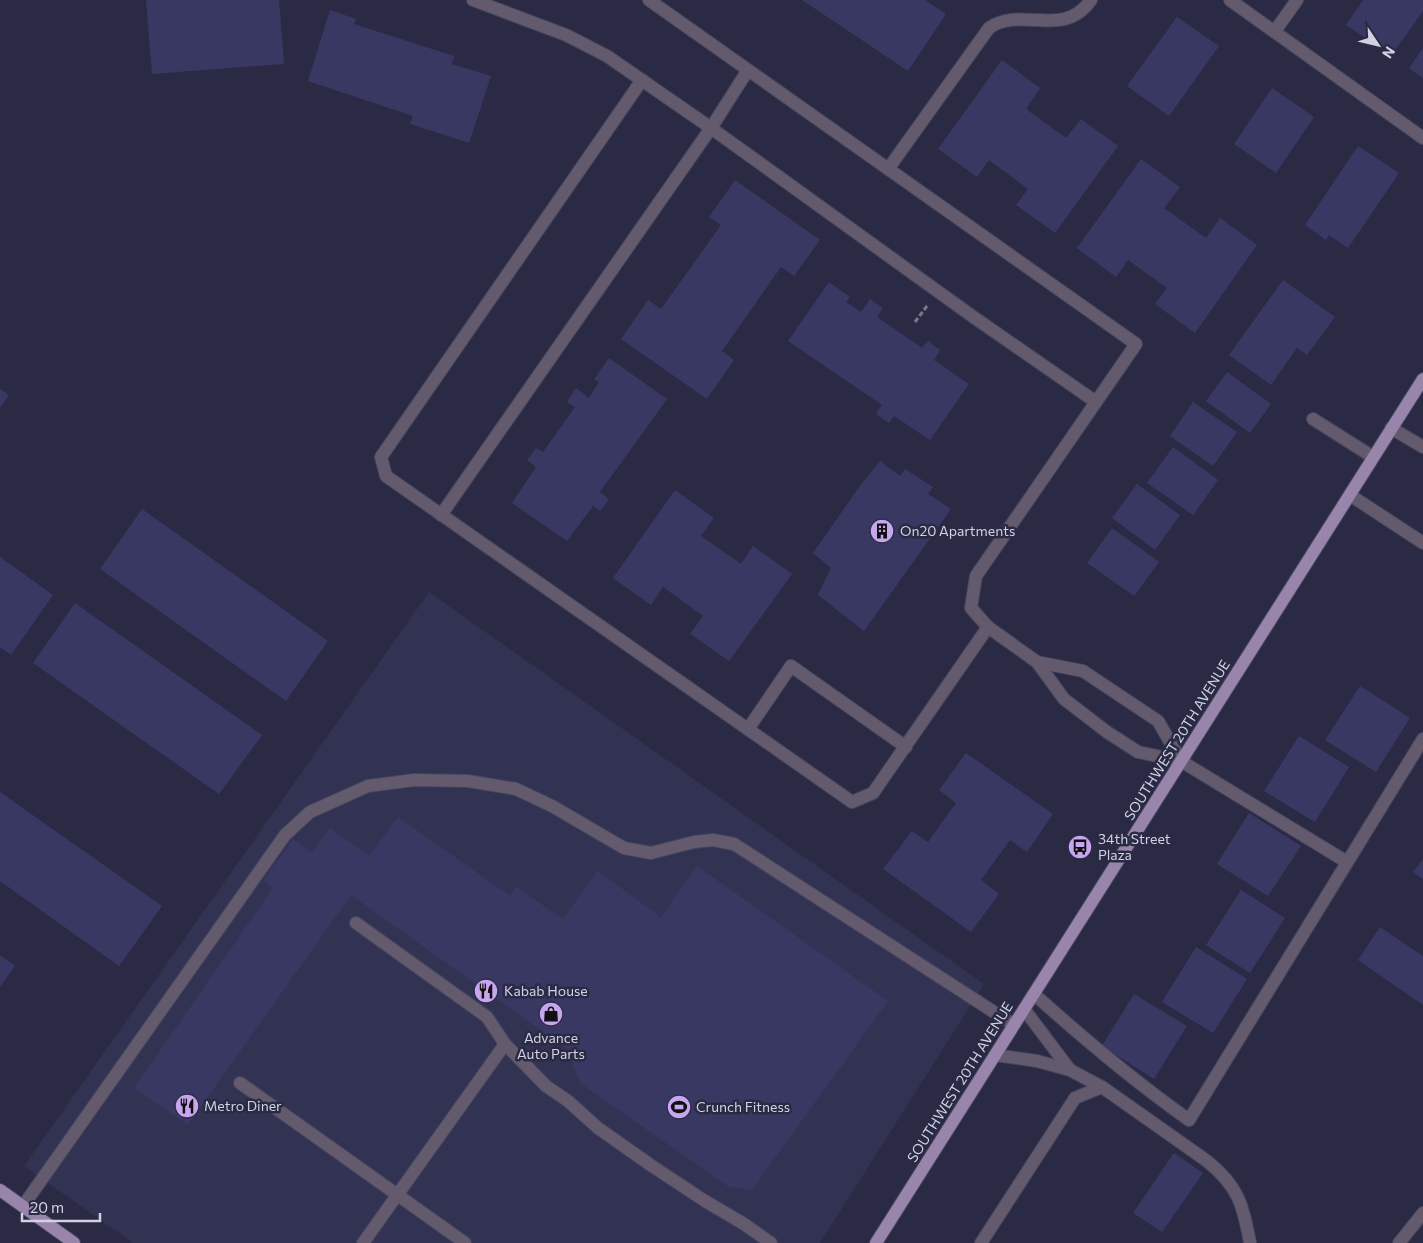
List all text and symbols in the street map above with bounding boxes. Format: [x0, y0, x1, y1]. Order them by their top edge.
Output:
north arrow [1353, 20, 1403, 70]
text: N [1379, 44, 1399, 62]
building icon: On20 Apartments [869, 518, 895, 544]
place label: On20 Apartments [900, 522, 1015, 539]
street label: SOUTHWEST 20TH AVENUE [1120, 656, 1233, 823]
place label: 34th Street Plaza [1098, 830, 1171, 863]
bus stop icon: 34th Street Plaza [1067, 834, 1093, 860]
restaurant icon: Kabab House [473, 978, 499, 1004]
place label: Kabab House [504, 982, 588, 999]
street label: SOUTHWEST 20TH AVENUE [903, 998, 1016, 1165]
shop icon: Advance Auto Parts [538, 1001, 564, 1027]
place label: Advance Auto Parts [517, 1029, 585, 1062]
restaurant icon: Metro Diner [174, 1093, 200, 1119]
sports icon: Crunch Fitness [666, 1094, 692, 1120]
place label: Metro Diner [204, 1097, 282, 1114]
place label: Crunch Fitness [696, 1098, 790, 1115]
scale bar [22, 1190, 100, 1222]
text: 20 m [30, 1198, 64, 1216]

